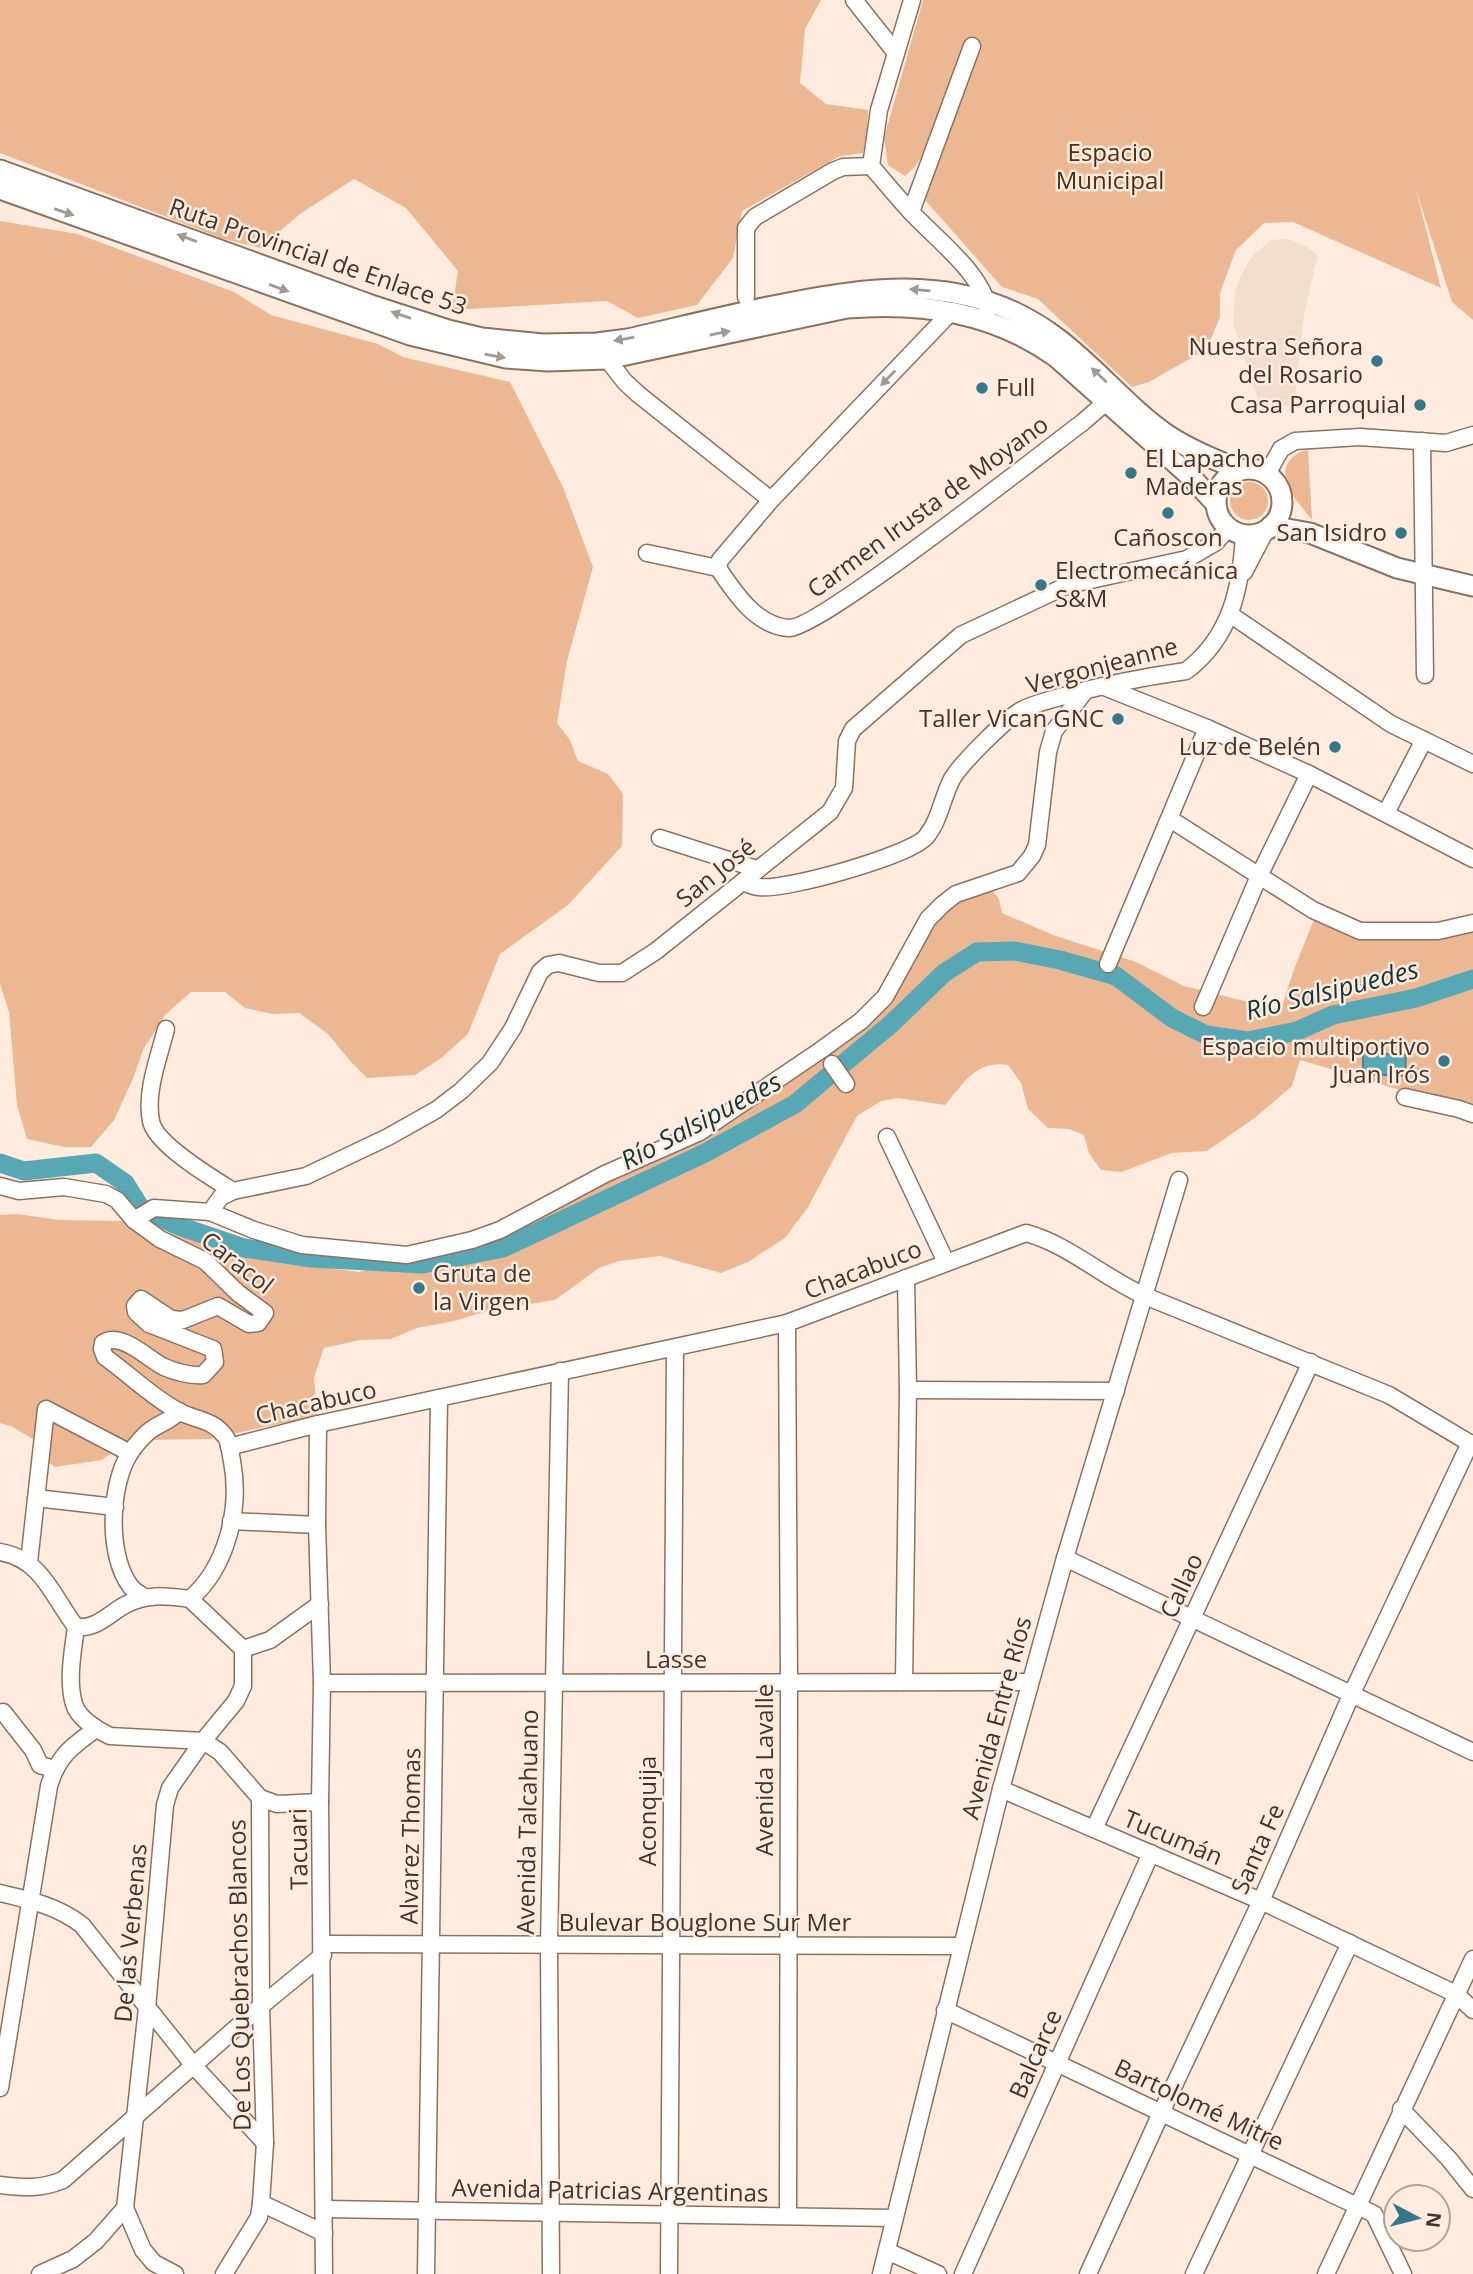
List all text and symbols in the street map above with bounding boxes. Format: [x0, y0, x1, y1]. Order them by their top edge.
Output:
park label: Espacio Municipal [1056, 135, 1164, 196]
street label: Ruta Provincial de Enlace 53 [165, 189, 472, 322]
one-way arrow [54, 207, 75, 218]
one-way arrow [176, 233, 197, 244]
one-way arrow [268, 283, 289, 294]
one-way arrow [909, 284, 931, 295]
one-way arrow [390, 309, 411, 320]
one-way arrow [709, 328, 731, 339]
place label: Nuestra Señora del Rosario [1188, 329, 1363, 390]
one-way arrow [613, 334, 635, 345]
one-way arrow [484, 351, 506, 362]
marker: Nuestra Señora del Rosario [1369, 353, 1385, 369]
one-way arrow [1091, 367, 1108, 383]
one-way arrow [881, 369, 897, 386]
place label: Full [996, 370, 1035, 403]
marker: Full [974, 380, 990, 396]
place label: Casa Parroquial [1230, 387, 1406, 420]
marker: Casa Parroquial [1412, 397, 1428, 413]
street label: Carmen Irusta de Moyano [800, 407, 1054, 605]
place label: El Lapacho Maderas [1145, 441, 1265, 502]
marker: El Lapacho Maderas [1123, 465, 1139, 481]
marker: Cañoscon [1160, 505, 1176, 521]
place label: San Isidro [1276, 515, 1387, 548]
place label: Cañoscon [1113, 520, 1223, 553]
marker: San Isidro [1393, 525, 1409, 541]
place label: Electromecánica S&M [1055, 553, 1238, 614]
marker: Electromecánica S&M [1033, 577, 1049, 593]
street label: Vergonjeanne [1022, 628, 1181, 701]
place label: Taller Vican GNC [919, 701, 1104, 734]
marker: Taller Vican GNC [1110, 711, 1126, 727]
place label: Luz de Belén [1179, 729, 1321, 762]
marker: Luz de Belén [1327, 739, 1343, 755]
street label: San José [668, 830, 762, 914]
water label: Río Salsipuedes [1241, 950, 1422, 1028]
place label: Espacio multiportivo Juan Irós [1201, 1029, 1430, 1090]
marker: Espacio multiportivo Juan Irós [1436, 1053, 1452, 1069]
water label: Río Salsipuedes [614, 1063, 787, 1178]
street label: Caracol [195, 1223, 281, 1301]
street label: Chacabuco [799, 1231, 926, 1306]
place label: Gruta de la Virgen [433, 1256, 531, 1317]
marker: Gruta de la Virgen [411, 1280, 427, 1296]
street label: Chacabuco [252, 1372, 379, 1431]
street label: Callao [1151, 1547, 1210, 1623]
street label: Avenida Entre Ríos [953, 1613, 1038, 1823]
street label: Lasse [645, 1642, 707, 1675]
street label: Avenida Lavalle [747, 1684, 780, 1856]
street label: Avenida Talcahuano [508, 1709, 545, 1935]
street label: Alvarez Thomas [391, 1747, 428, 1925]
street label: Aconquija [630, 1756, 663, 1866]
street label: Santa Fe [1222, 1798, 1291, 1899]
street label: Tucumán [1119, 1801, 1228, 1872]
street label: Tacuari [280, 1808, 315, 1890]
street label: De Los Quebrachos Blancos [219, 1819, 258, 2131]
street label: De las Verbenas [105, 1842, 154, 2024]
street label: Bulevar Bouglone Sur Mer [559, 1905, 851, 1938]
street label: Balcarce [1000, 2004, 1069, 2103]
street label: Bartolomé Mitre [1109, 2050, 1290, 2157]
street label: Avenida Patricias Argentinas [451, 2170, 769, 2209]
north arrow [1382, 2183, 1452, 2253]
text: N [1420, 2211, 1448, 2229]

